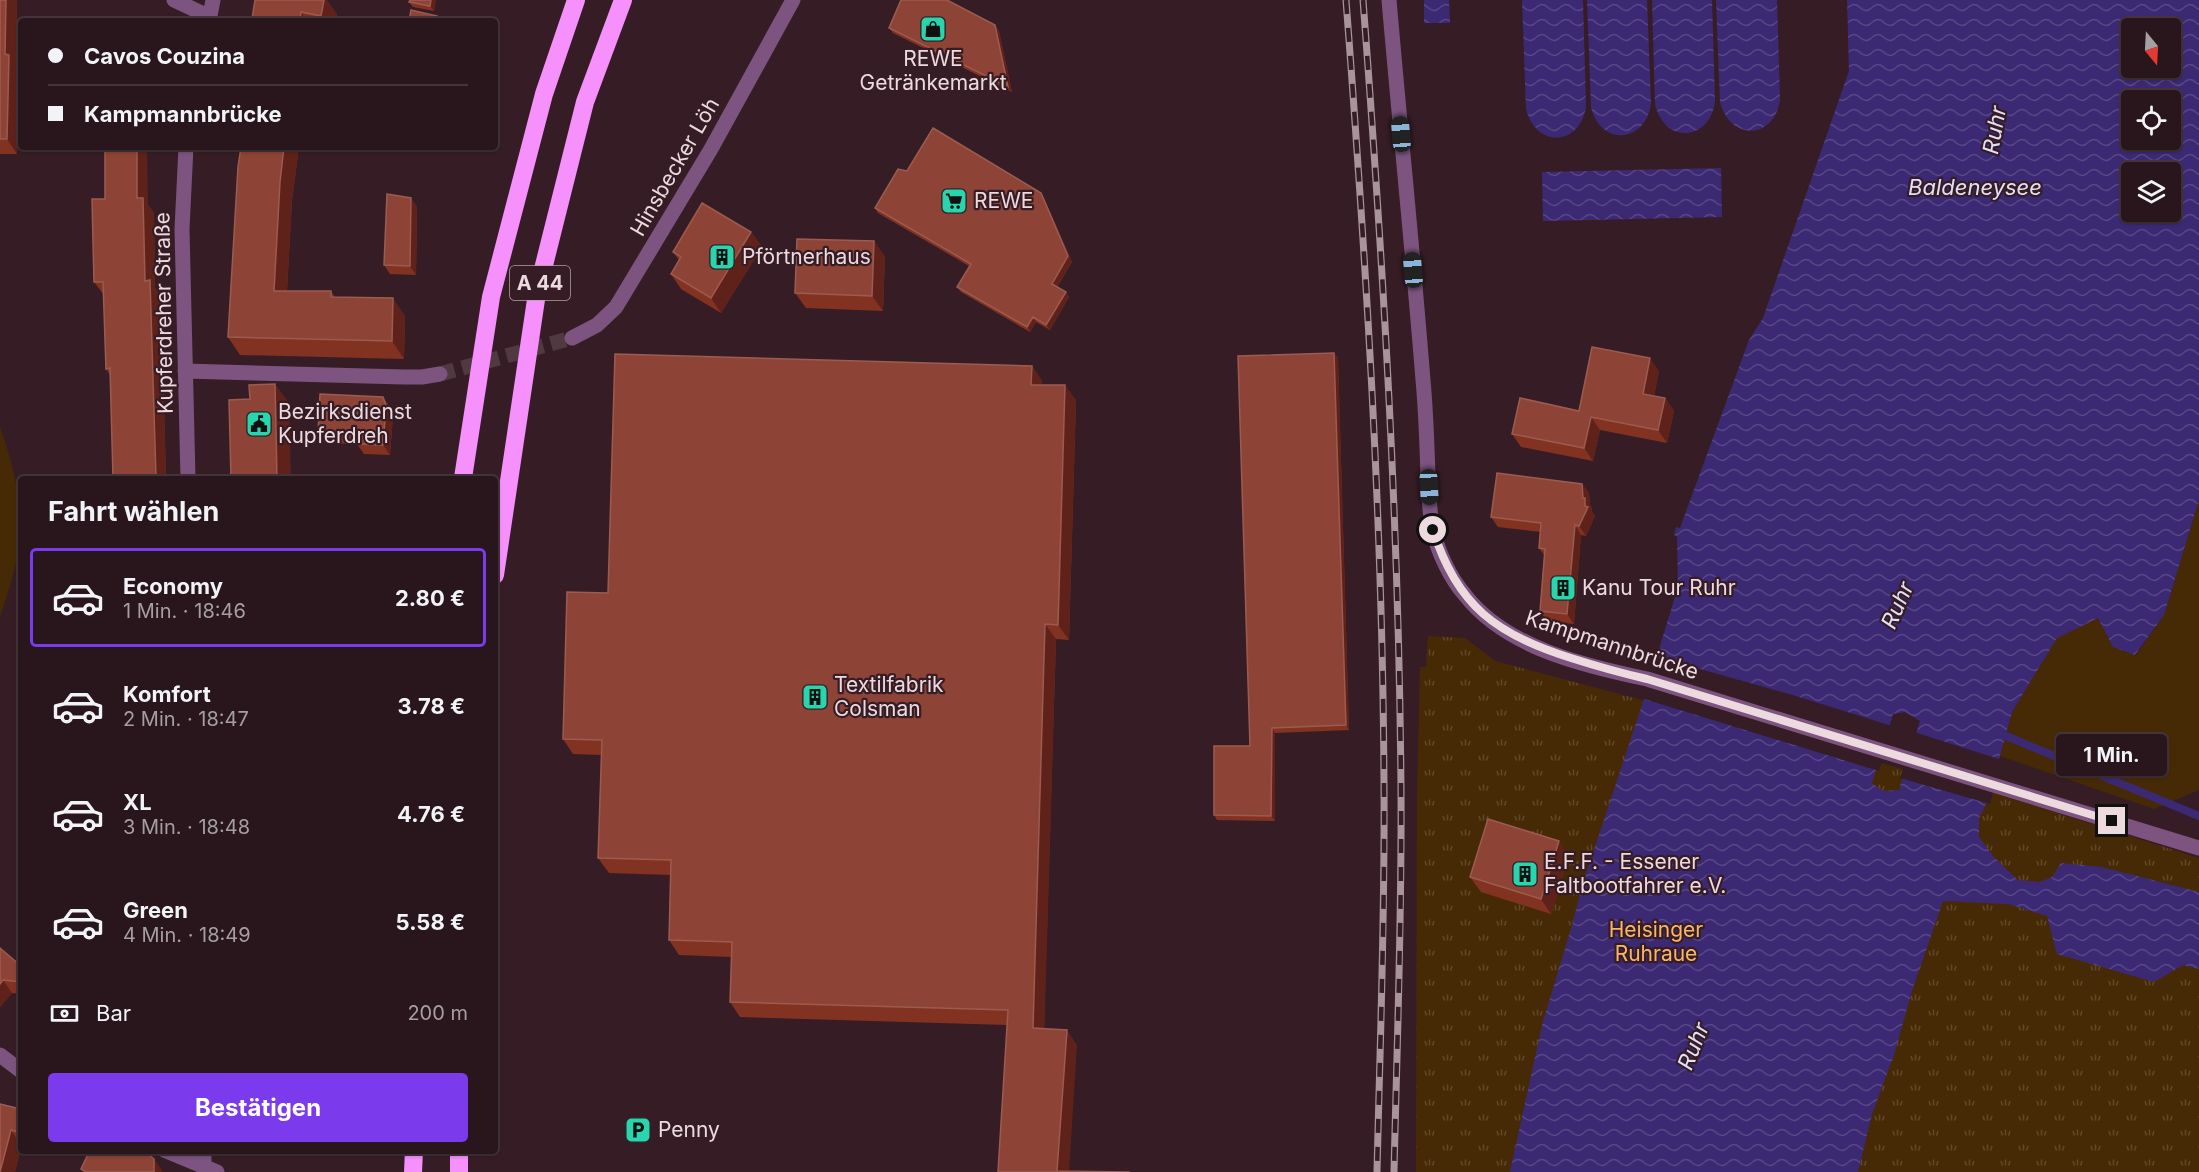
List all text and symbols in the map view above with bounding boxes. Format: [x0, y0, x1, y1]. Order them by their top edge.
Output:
shop icon: REWE Getränkemarkt [918, 14, 948, 44]
north arrow [2121, 18, 2181, 78]
map controls [2121, 18, 2181, 222]
text: Cavos Couzina [84, 43, 245, 69]
place label: REWE Getränkemarkt [860, 46, 1007, 95]
button: locate [2121, 90, 2181, 150]
street label: Hinsbecker Löh [625, 93, 724, 240]
text: Kampmannbrücke [84, 101, 282, 127]
water label: Ruhr [1977, 103, 2011, 156]
car [1390, 115, 1412, 153]
button: layers [2121, 162, 2181, 222]
water label: Baldeneysee [1908, 174, 2042, 200]
supermarket icon: REWE [939, 186, 969, 216]
place label: REWE [974, 188, 1033, 213]
street label: Kupferdreher Straße [149, 212, 178, 414]
building icon: Pförtnerhaus [707, 242, 737, 272]
place label: Pförtnerhaus [742, 244, 871, 269]
car [1402, 251, 1424, 289]
road number: A 44 [510, 266, 570, 300]
place label: Bezirksdienst Kupferdreh [278, 399, 412, 448]
public building icon: Bezirksdienst Kupferdreh [244, 409, 274, 439]
car [1419, 469, 1439, 505]
text: Fahrt wählen [48, 495, 219, 528]
route start [1419, 516, 1446, 543]
icon: car [51, 571, 105, 625]
text: Economy [123, 573, 223, 599]
building icon: Kanu Tour Ruhr [1548, 573, 1578, 603]
place label: Kanu Tour Ruhr [1582, 575, 1736, 600]
water label: Ruhr [1875, 577, 1919, 632]
text: 2.80 € [395, 585, 465, 611]
text: 1 Min. · 18:46 [123, 599, 246, 623]
street label: Kampmannbrücke [1522, 605, 1702, 684]
place label: Textilfabrik Colsman [834, 672, 944, 721]
icon: car [51, 679, 105, 733]
text: Komfort [123, 681, 211, 707]
building icon: Textilfabrik Colsman [800, 682, 830, 712]
text: 3.78 € [397, 693, 465, 719]
text: 2 Min. · 18:47 [123, 707, 249, 731]
callout: 1 Min. [2056, 734, 2168, 776]
text: 1 Min. [2083, 743, 2140, 767]
icon: car [51, 787, 105, 841]
text: XL [123, 789, 152, 815]
text: 4.76 € [397, 801, 465, 827]
route end [2098, 807, 2125, 834]
text: 3 Min. · 18:48 [123, 815, 250, 839]
place label: E.F.F. - Essener Faltbootfahrer e.V. [1544, 849, 1726, 898]
building icon: E.F.F. - Essener Faltbootfahrer e.V. [1510, 859, 1540, 889]
icon: car [51, 895, 105, 949]
text: Green [123, 897, 188, 923]
text: 5.58 € [396, 909, 465, 935]
park label: Heisinger Ruhraue [1609, 917, 1703, 966]
text: 4 Min. · 18:49 [123, 923, 251, 947]
icon: cash [48, 997, 81, 1030]
text: Bar [96, 1000, 131, 1026]
text: 200 m [407, 1001, 468, 1025]
water label: Ruhr [1672, 1018, 1714, 1073]
button: Bestätigen [48, 1073, 468, 1142]
parking icon: Penny [623, 1115, 653, 1145]
place label: Penny [658, 1117, 720, 1142]

